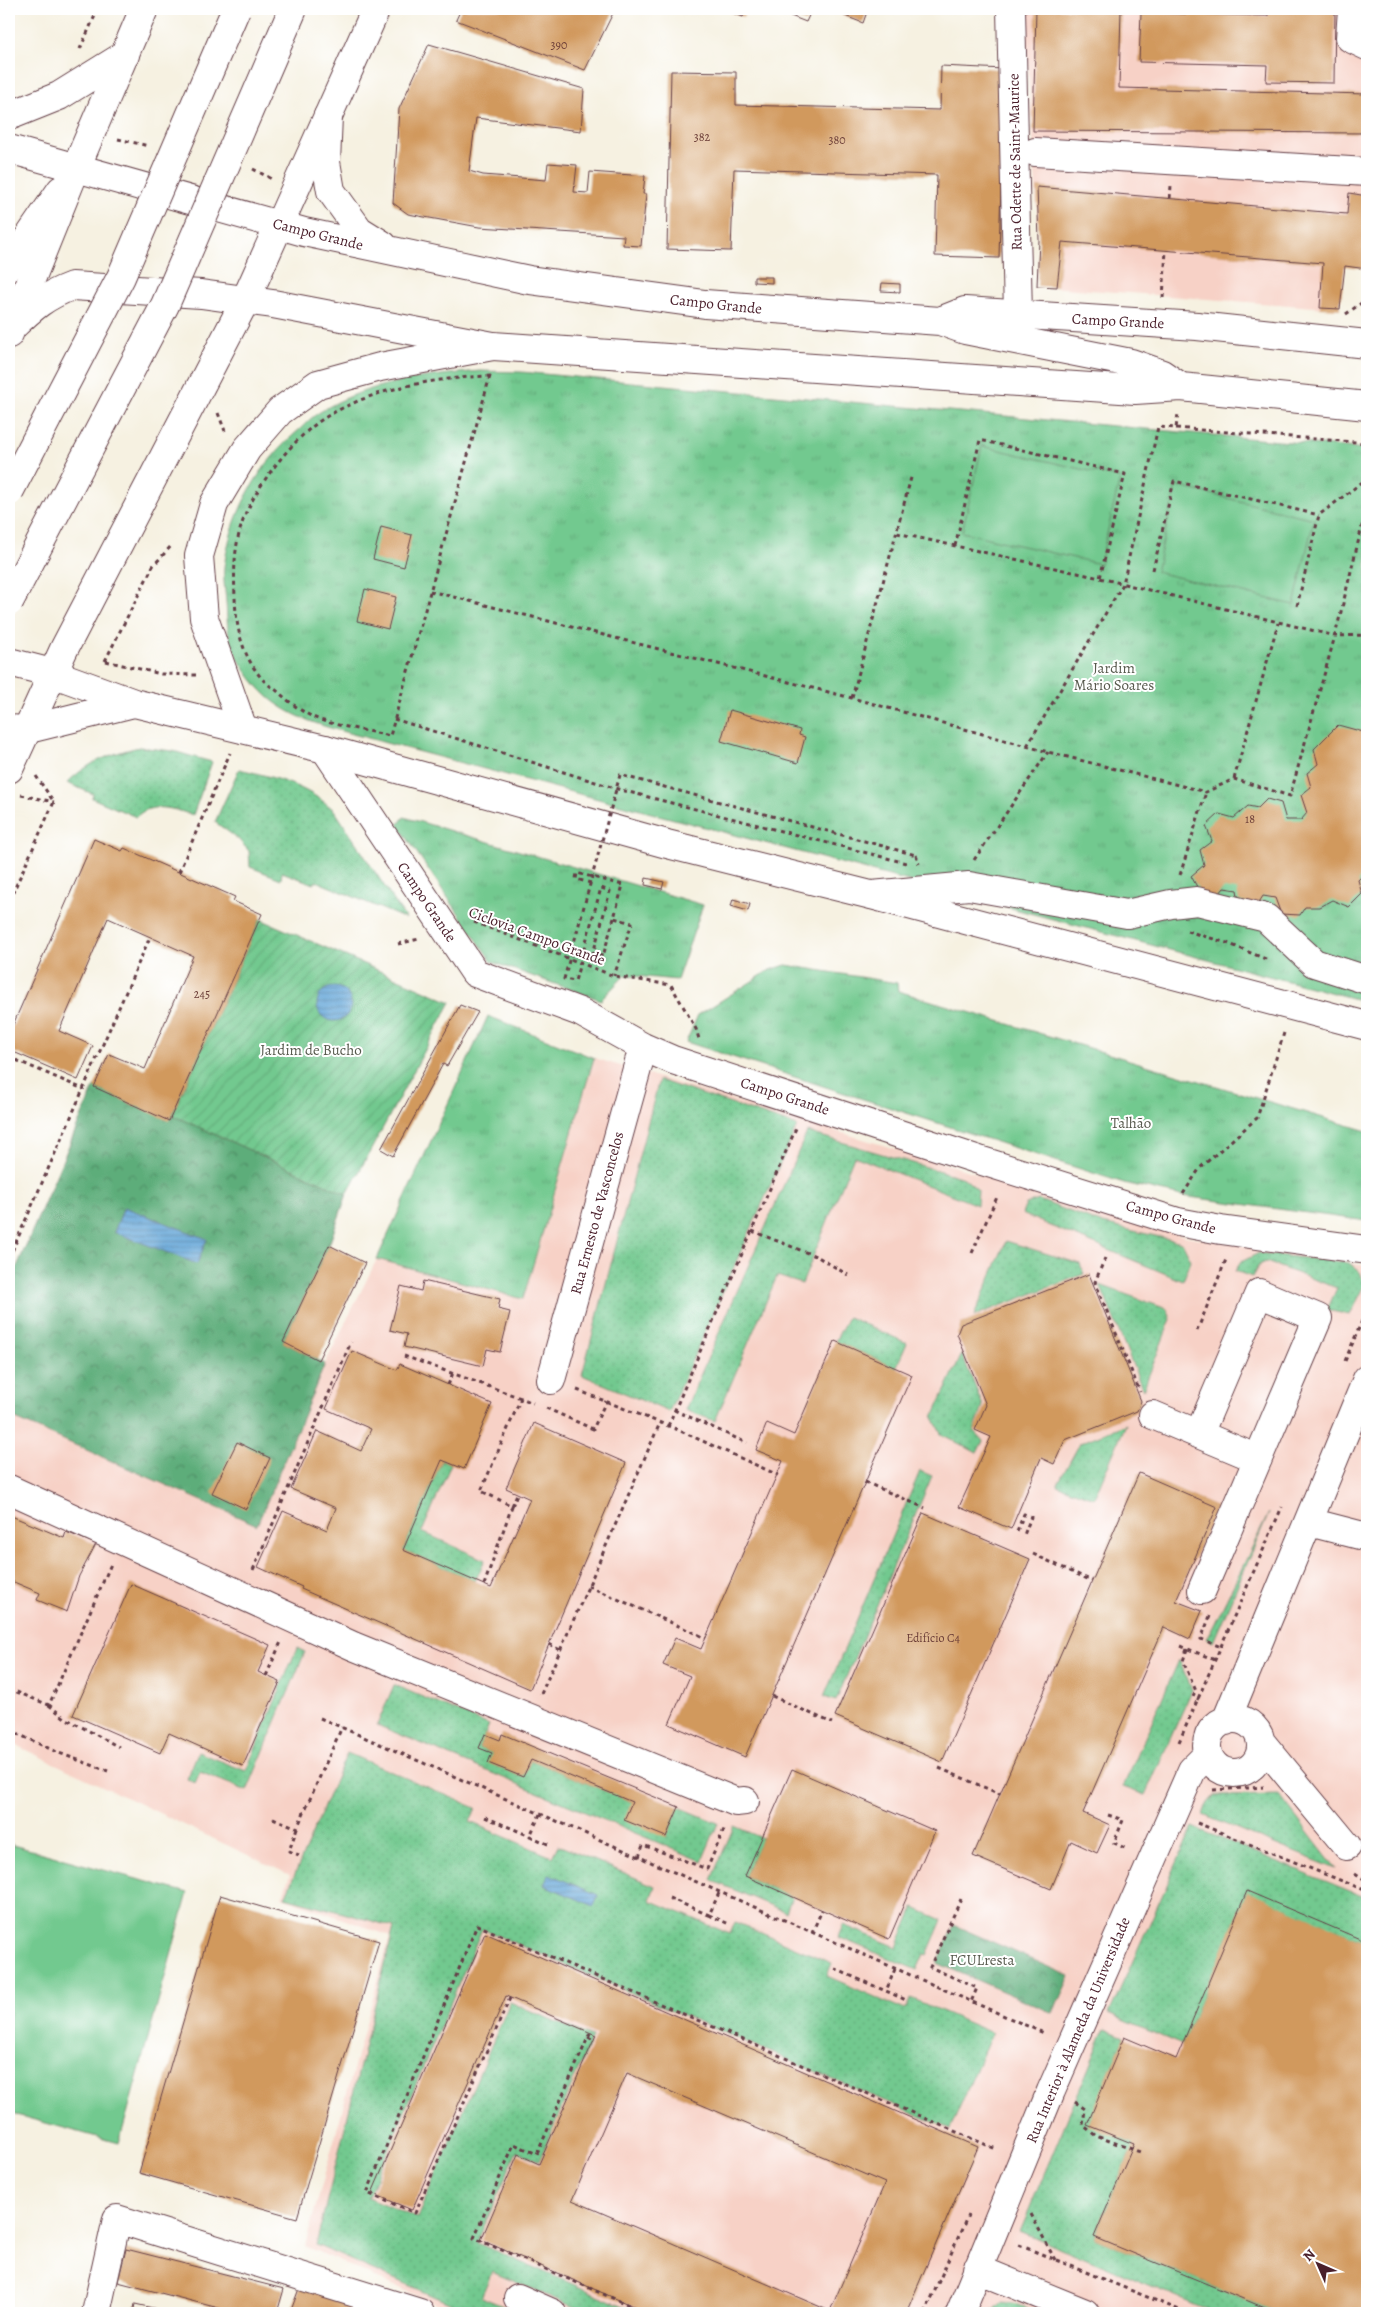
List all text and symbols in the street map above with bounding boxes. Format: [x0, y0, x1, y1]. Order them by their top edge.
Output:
house number: 390 [551, 37, 567, 53]
street label: Rua Odette de Saint-Maurice [1003, 73, 1027, 251]
house number: 382 [694, 129, 711, 145]
house number: 380 [828, 132, 846, 148]
street label: Campo Grande [271, 213, 366, 255]
street label: Campo Grande [669, 289, 763, 319]
street label: Campo Grande [1071, 309, 1165, 333]
park label: Jardim Mário Soares [1074, 658, 1154, 695]
house number: 18 [1245, 811, 1255, 827]
street label: Campo Grande [393, 858, 461, 946]
street label: Ciclovia Campo Grande [466, 902, 608, 970]
house number: 245 [194, 986, 210, 1002]
park label: Jardim de Bucho [260, 1040, 362, 1060]
street label: Campo Grande [738, 1072, 832, 1120]
park label: Talhão [1111, 1113, 1151, 1133]
street label: Rua Ernesto de Vasconcelos [566, 1129, 628, 1297]
street label: Campo Grande [1124, 1195, 1219, 1239]
house number: Edifício C4 [906, 1630, 960, 1646]
street label: Rua Interior à Alameda da Universidade [1021, 1914, 1135, 2146]
park label: FCULresta [949, 1950, 1015, 1970]
north arrow [1294, 2240, 1344, 2290]
text: N [1299, 2245, 1319, 2265]

